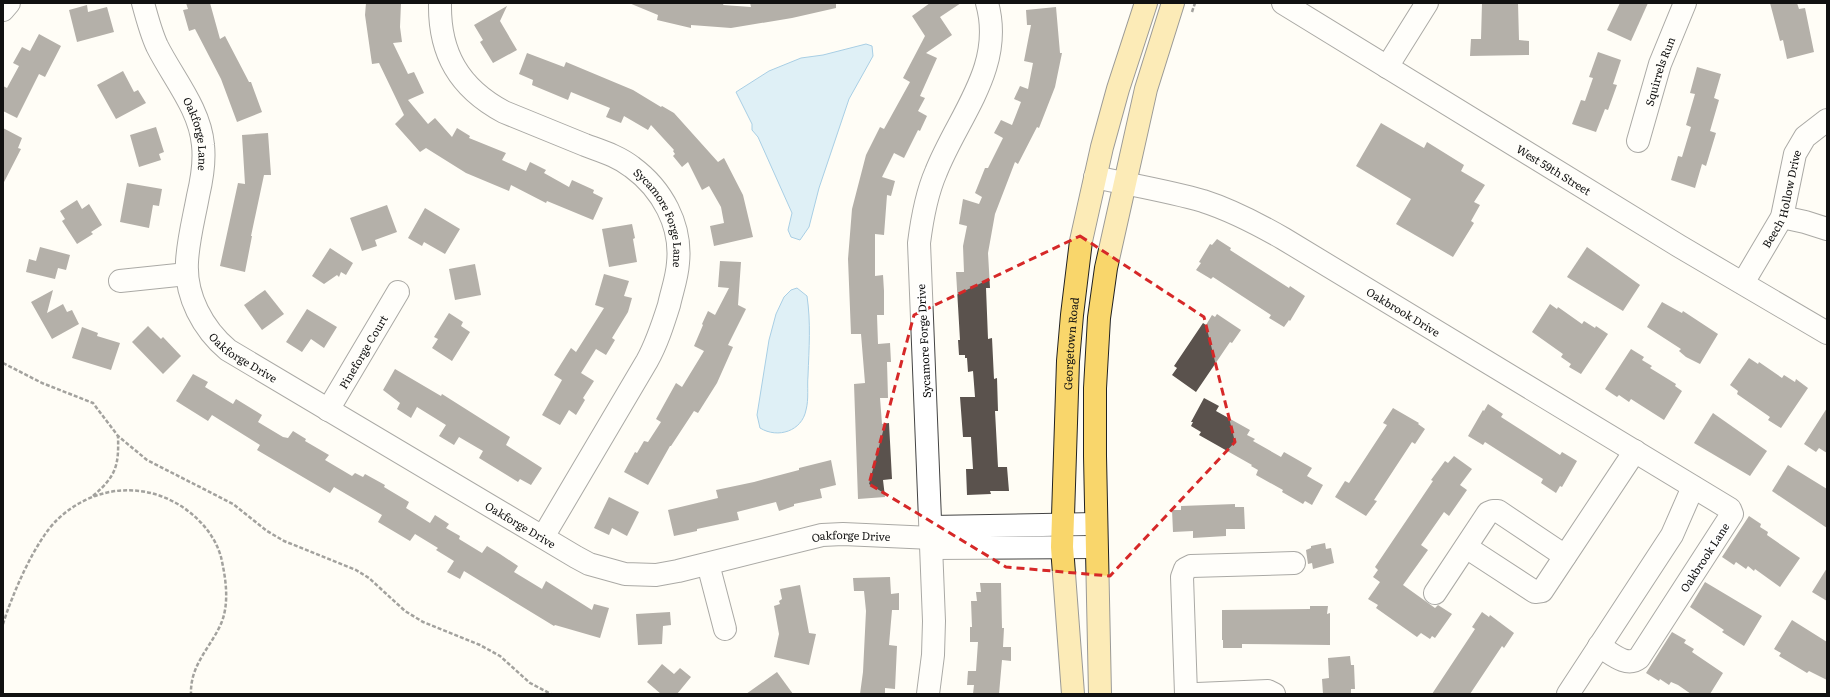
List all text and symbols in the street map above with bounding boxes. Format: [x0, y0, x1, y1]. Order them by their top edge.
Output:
street label: Squirrels Run [1640, 34, 1678, 108]
street label: Oakforge Lane [180, 94, 212, 172]
street label: West 59th Street [1514, 140, 1595, 199]
street label: Beech Hollow Drive [1758, 146, 1804, 251]
street label: Sycamore Forge Lane [631, 164, 687, 269]
street label: Sycamore Forge Drive [912, 283, 934, 398]
street label: Oakbrook Drive [1364, 283, 1444, 340]
street label: Georgetown Road [1059, 296, 1082, 390]
street label: Pineforge Court [335, 311, 391, 392]
street label: Oakforge Drive [206, 328, 281, 386]
street label: Oakforge Drive [483, 497, 559, 552]
street label: Oakbrook Lane [1675, 519, 1733, 595]
street label: Oakforge Drive [810, 526, 891, 545]

